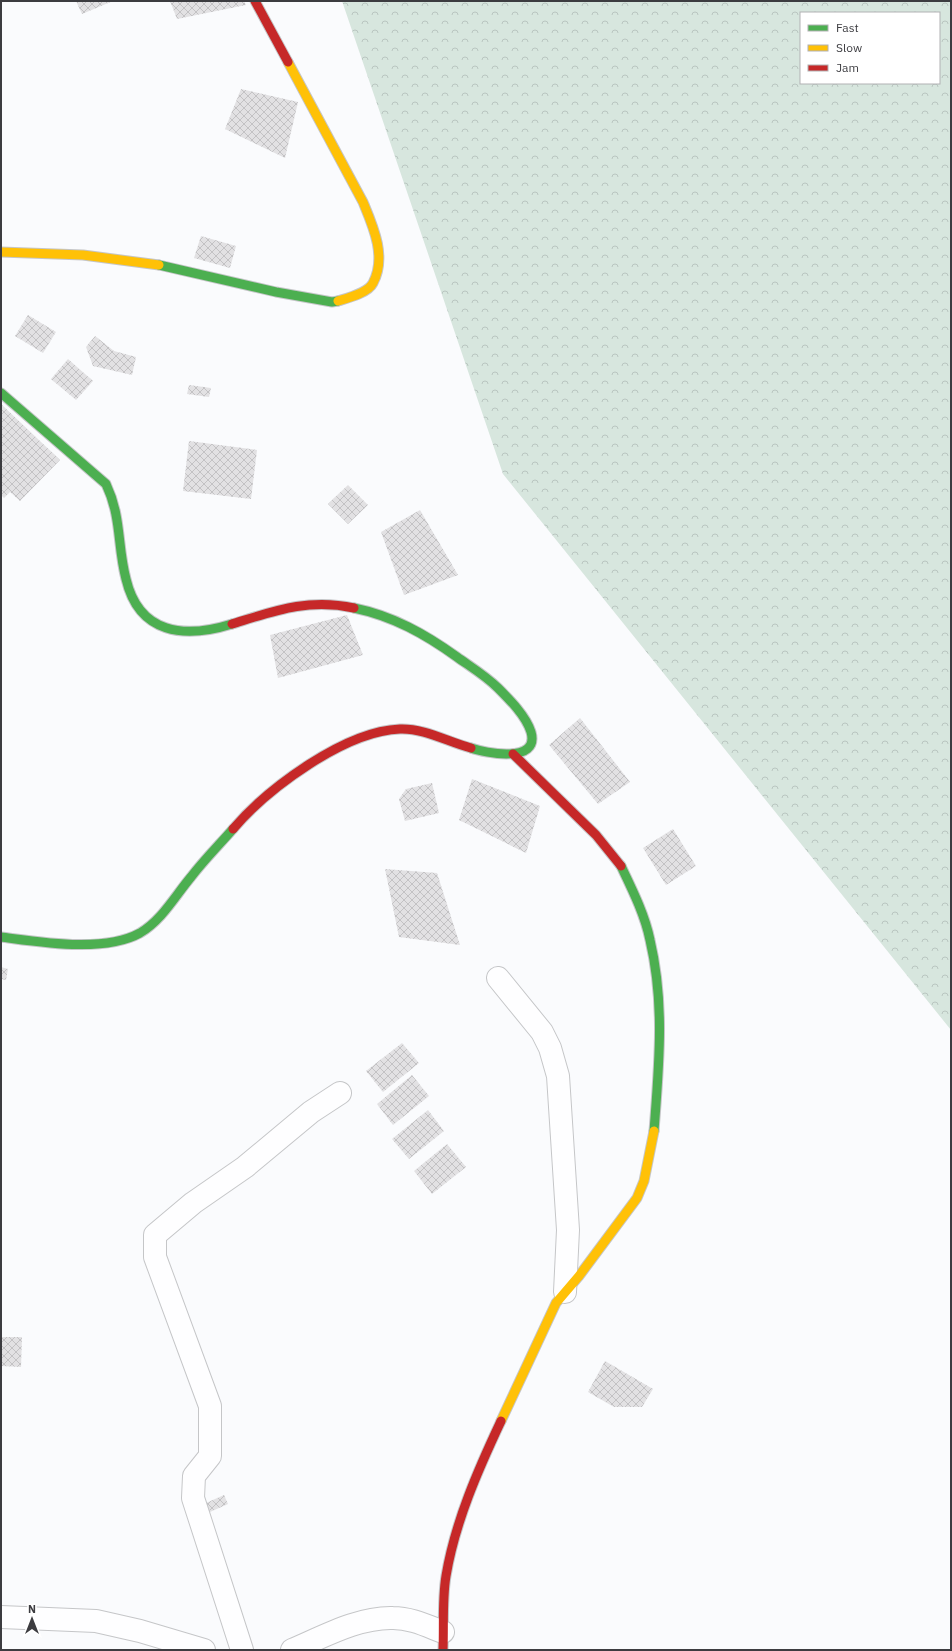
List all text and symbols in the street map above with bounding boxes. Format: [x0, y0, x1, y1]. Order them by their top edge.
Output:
legend [800, 12, 940, 84]
text: Fast [836, 20, 859, 35]
text: Slow [836, 40, 862, 55]
text: Jam [836, 60, 859, 75]
north arrow [12, 1599, 52, 1639]
text: N [28, 1602, 36, 1616]

